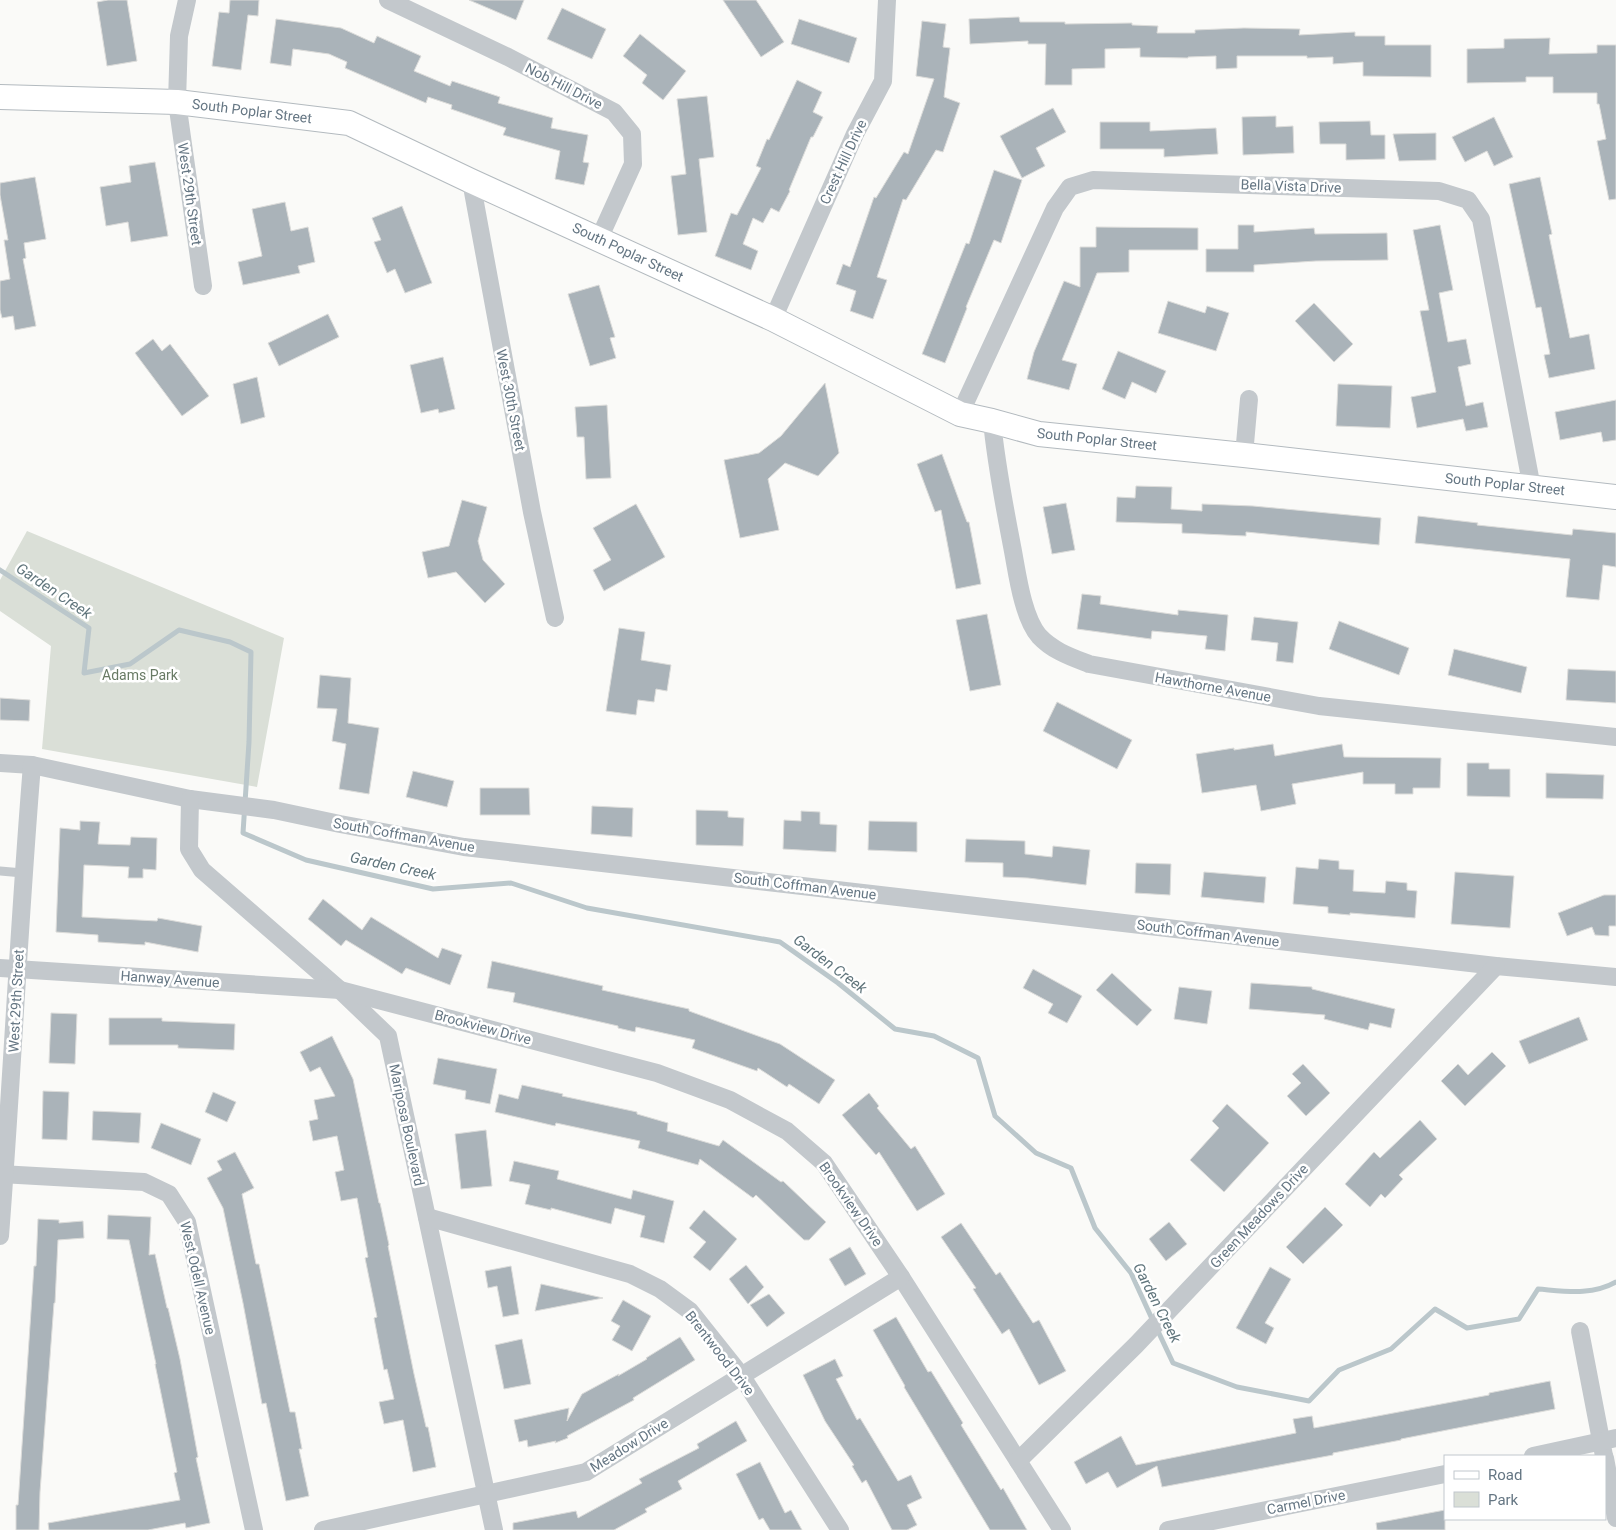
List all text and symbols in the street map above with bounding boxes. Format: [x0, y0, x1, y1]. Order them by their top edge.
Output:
street label: Nob Hill Drive [523, 60, 605, 112]
street label: South Poplar Street [191, 96, 313, 126]
street label: Crest Hill Drive [816, 117, 870, 207]
street label: West 29th Street [175, 142, 205, 247]
street label: Bella Vista Drive [1240, 176, 1342, 196]
street label: South Poplar Street [570, 219, 686, 285]
street label: West 30th Street [493, 348, 529, 453]
street label: South Poplar Street [1036, 425, 1158, 453]
street label: South Poplar Street [1444, 470, 1566, 498]
water label: Garden Creek [13, 559, 96, 623]
park label: Adams Park [102, 667, 179, 683]
street label: Hawthorne Avenue [1154, 669, 1272, 705]
street label: South Coffman Avenue [332, 815, 476, 855]
water label: Garden Creek [348, 848, 438, 884]
street label: South Coffman Avenue [733, 869, 877, 903]
street label: South Coffman Avenue [1136, 916, 1280, 950]
water label: Garden Creek [790, 931, 871, 998]
street label: West 29th Street [5, 949, 27, 1053]
street label: Hanway Avenue [120, 968, 220, 990]
street label: Brookview Drive [433, 1006, 533, 1048]
street label: Mariposa Boulevard [386, 1063, 428, 1187]
street label: Brookview Drive [816, 1159, 886, 1249]
street label: Green Meadows Drive [1207, 1161, 1311, 1271]
street label: West Odell Avenue [177, 1220, 219, 1336]
water label: Garden Creek [1129, 1260, 1185, 1347]
street label: Brentwood Drive [682, 1308, 758, 1398]
street label: Meadow Drive [587, 1415, 671, 1475]
legend [1444, 1455, 1606, 1520]
text: Road [1488, 1466, 1522, 1484]
street label: Carmel Drive [1265, 1487, 1347, 1517]
text: Park [1488, 1491, 1519, 1509]

